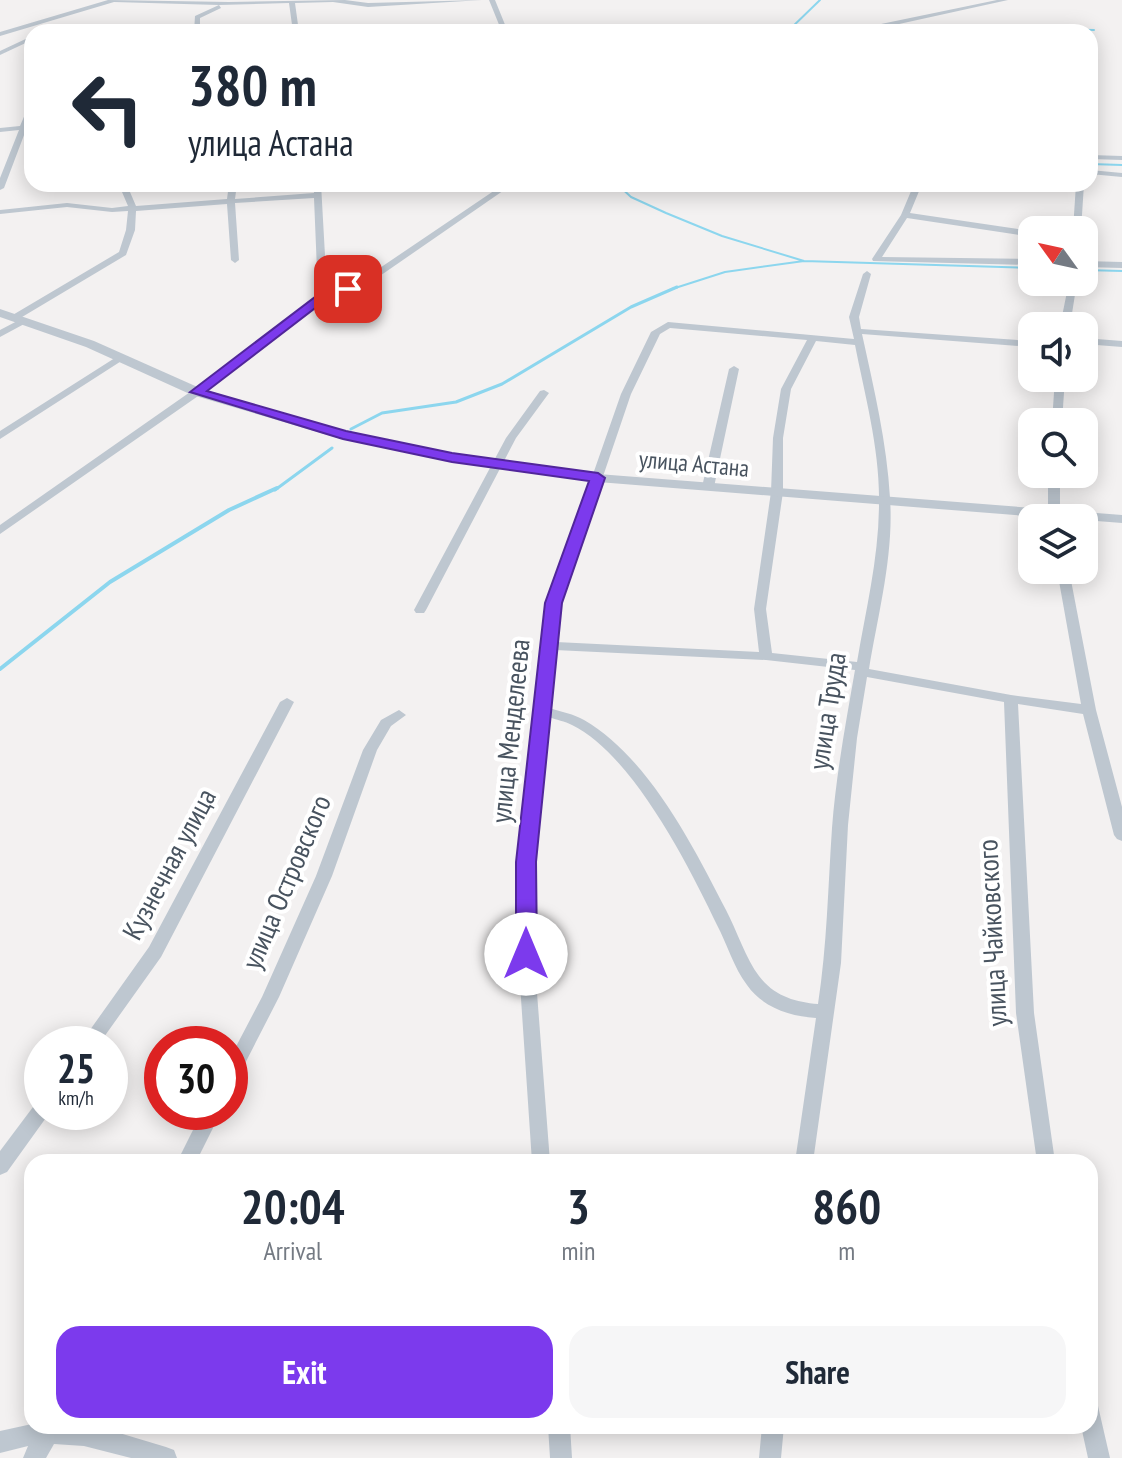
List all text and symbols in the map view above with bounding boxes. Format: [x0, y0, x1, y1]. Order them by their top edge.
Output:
text: 380 m [188, 49, 317, 121]
icon: left [56, 56, 160, 160]
text: улица Астана [188, 119, 354, 166]
north arrow [1018, 216, 1098, 296]
map controls [1018, 216, 1098, 584]
pin [314, 255, 382, 323]
icon: arrive [326, 267, 370, 311]
button: sound [1018, 312, 1098, 392]
button: search [1018, 408, 1098, 488]
street label: улица Астана [638, 443, 750, 484]
button: layers [1018, 504, 1098, 584]
street label: улица Менделеева [481, 637, 538, 825]
street label: улица Труда [799, 650, 854, 772]
street label: Кузнечная улица [113, 782, 224, 946]
street label: улица Островского [232, 789, 339, 974]
street label: улица Чайковского [968, 839, 1015, 1027]
position arrow [484, 912, 568, 996]
speed limit sign: 30 [144, 1026, 248, 1130]
text: 25 [57, 1042, 95, 1094]
text: km/h [58, 1085, 94, 1111]
text: 20:04 [241, 1175, 345, 1237]
text: 3 [567, 1175, 590, 1237]
text: 860 [812, 1175, 881, 1237]
text: Arrival [263, 1234, 322, 1267]
text: min [561, 1234, 595, 1267]
text: m [838, 1234, 855, 1267]
button: Exit [56, 1326, 553, 1418]
button: Share [569, 1326, 1066, 1418]

